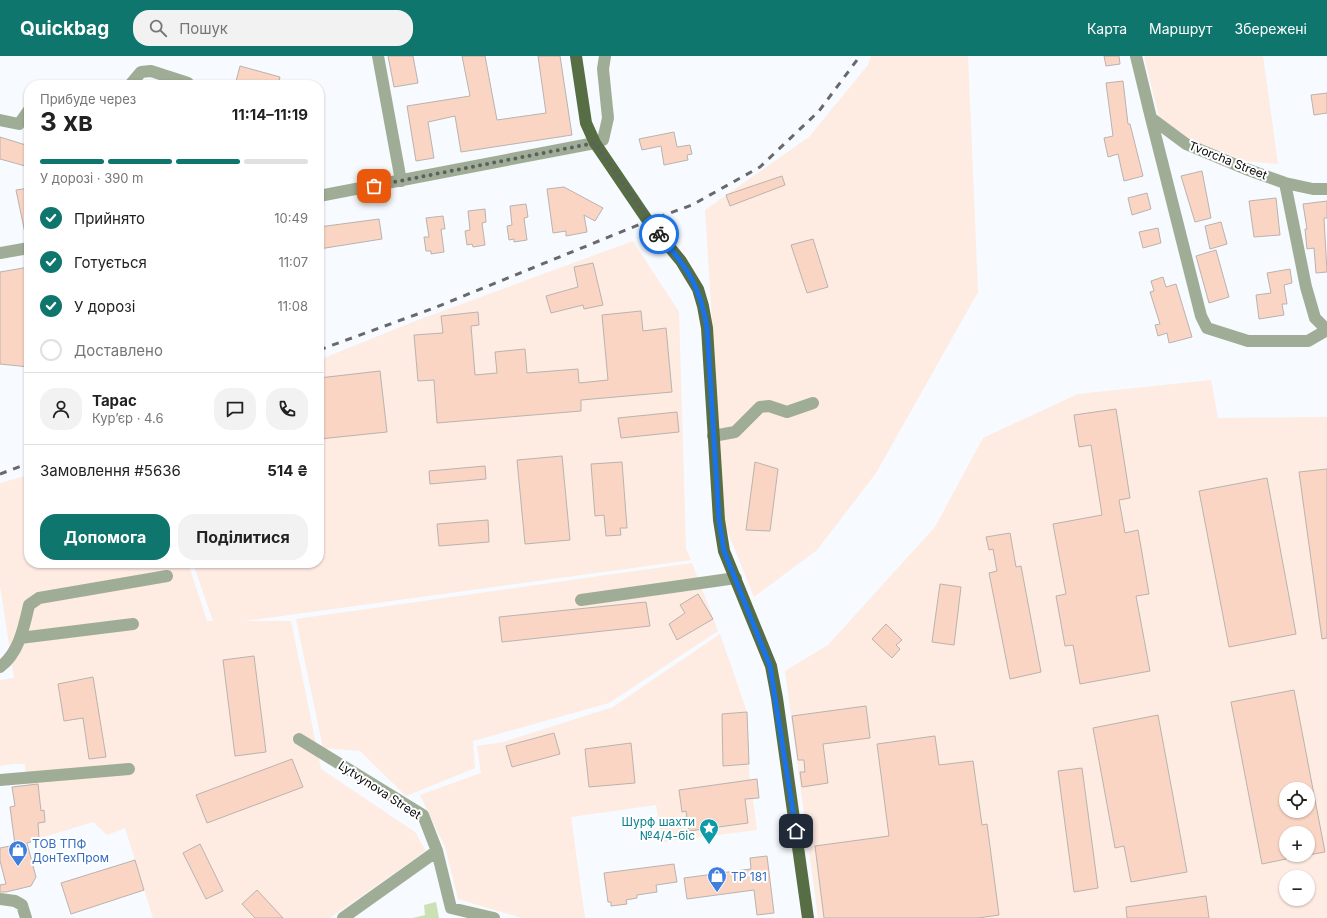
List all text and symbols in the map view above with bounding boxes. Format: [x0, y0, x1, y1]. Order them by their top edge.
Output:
search box [133, 10, 413, 46]
text: Quickbag [20, 17, 109, 40]
icon: search [147, 17, 169, 39]
text: Пошук [179, 19, 228, 38]
text: Карта [1087, 20, 1127, 37]
text: Маршрут [1149, 20, 1213, 37]
text: Збережені [1235, 20, 1307, 37]
text: Прибуде через [40, 91, 136, 107]
text: 11:14–11:19 [232, 105, 308, 124]
text: 3 хв [40, 106, 93, 137]
street label: Tvorcha Street [1187, 138, 1269, 183]
pin [357, 169, 391, 203]
text: У дорозі · 390 m [40, 170, 144, 186]
icon: bag [363, 175, 385, 197]
icon: check [40, 207, 62, 229]
text: Прийнято [74, 209, 145, 228]
text: 10:49 [274, 210, 308, 226]
courier [639, 214, 679, 254]
icon: bike [648, 223, 670, 245]
icon: check [40, 251, 62, 273]
text: Готується [74, 253, 147, 272]
text: 11:07 [278, 254, 308, 270]
icon: check [40, 295, 62, 317]
text: У дорозі [74, 297, 135, 316]
text: 11:08 [277, 298, 308, 314]
text: Доставлено [74, 341, 163, 360]
button: person [40, 388, 82, 430]
button: chat [214, 388, 256, 430]
button: phone [266, 388, 308, 430]
text: Тарас [92, 391, 137, 410]
text: Кур’єр · 4.6 [92, 410, 164, 426]
text: Замовлення #5636 [40, 461, 181, 480]
text: 514 ₴ [267, 461, 308, 480]
button: Допомога [40, 514, 170, 560]
button: Поділитися [178, 514, 308, 560]
street label: Lytvynova Street [336, 758, 424, 822]
map controls [1279, 782, 1315, 906]
button: locate [1279, 782, 1315, 818]
place label: Шурф шахти №4/4-біс [621, 814, 695, 843]
pin [779, 814, 813, 848]
place icon: Шурф шахти №4/4-біс [698, 817, 720, 845]
icon: home [785, 820, 807, 842]
button: + [1279, 826, 1315, 862]
place label: ТОВ ТПФ ДонТехПром [32, 836, 109, 865]
shop icon: ТОВ ТПФ ДонТехПром [7, 839, 29, 867]
shop icon: TP 181 [706, 865, 728, 893]
place label: TP 181 [731, 869, 767, 884]
button: − [1279, 870, 1315, 906]

